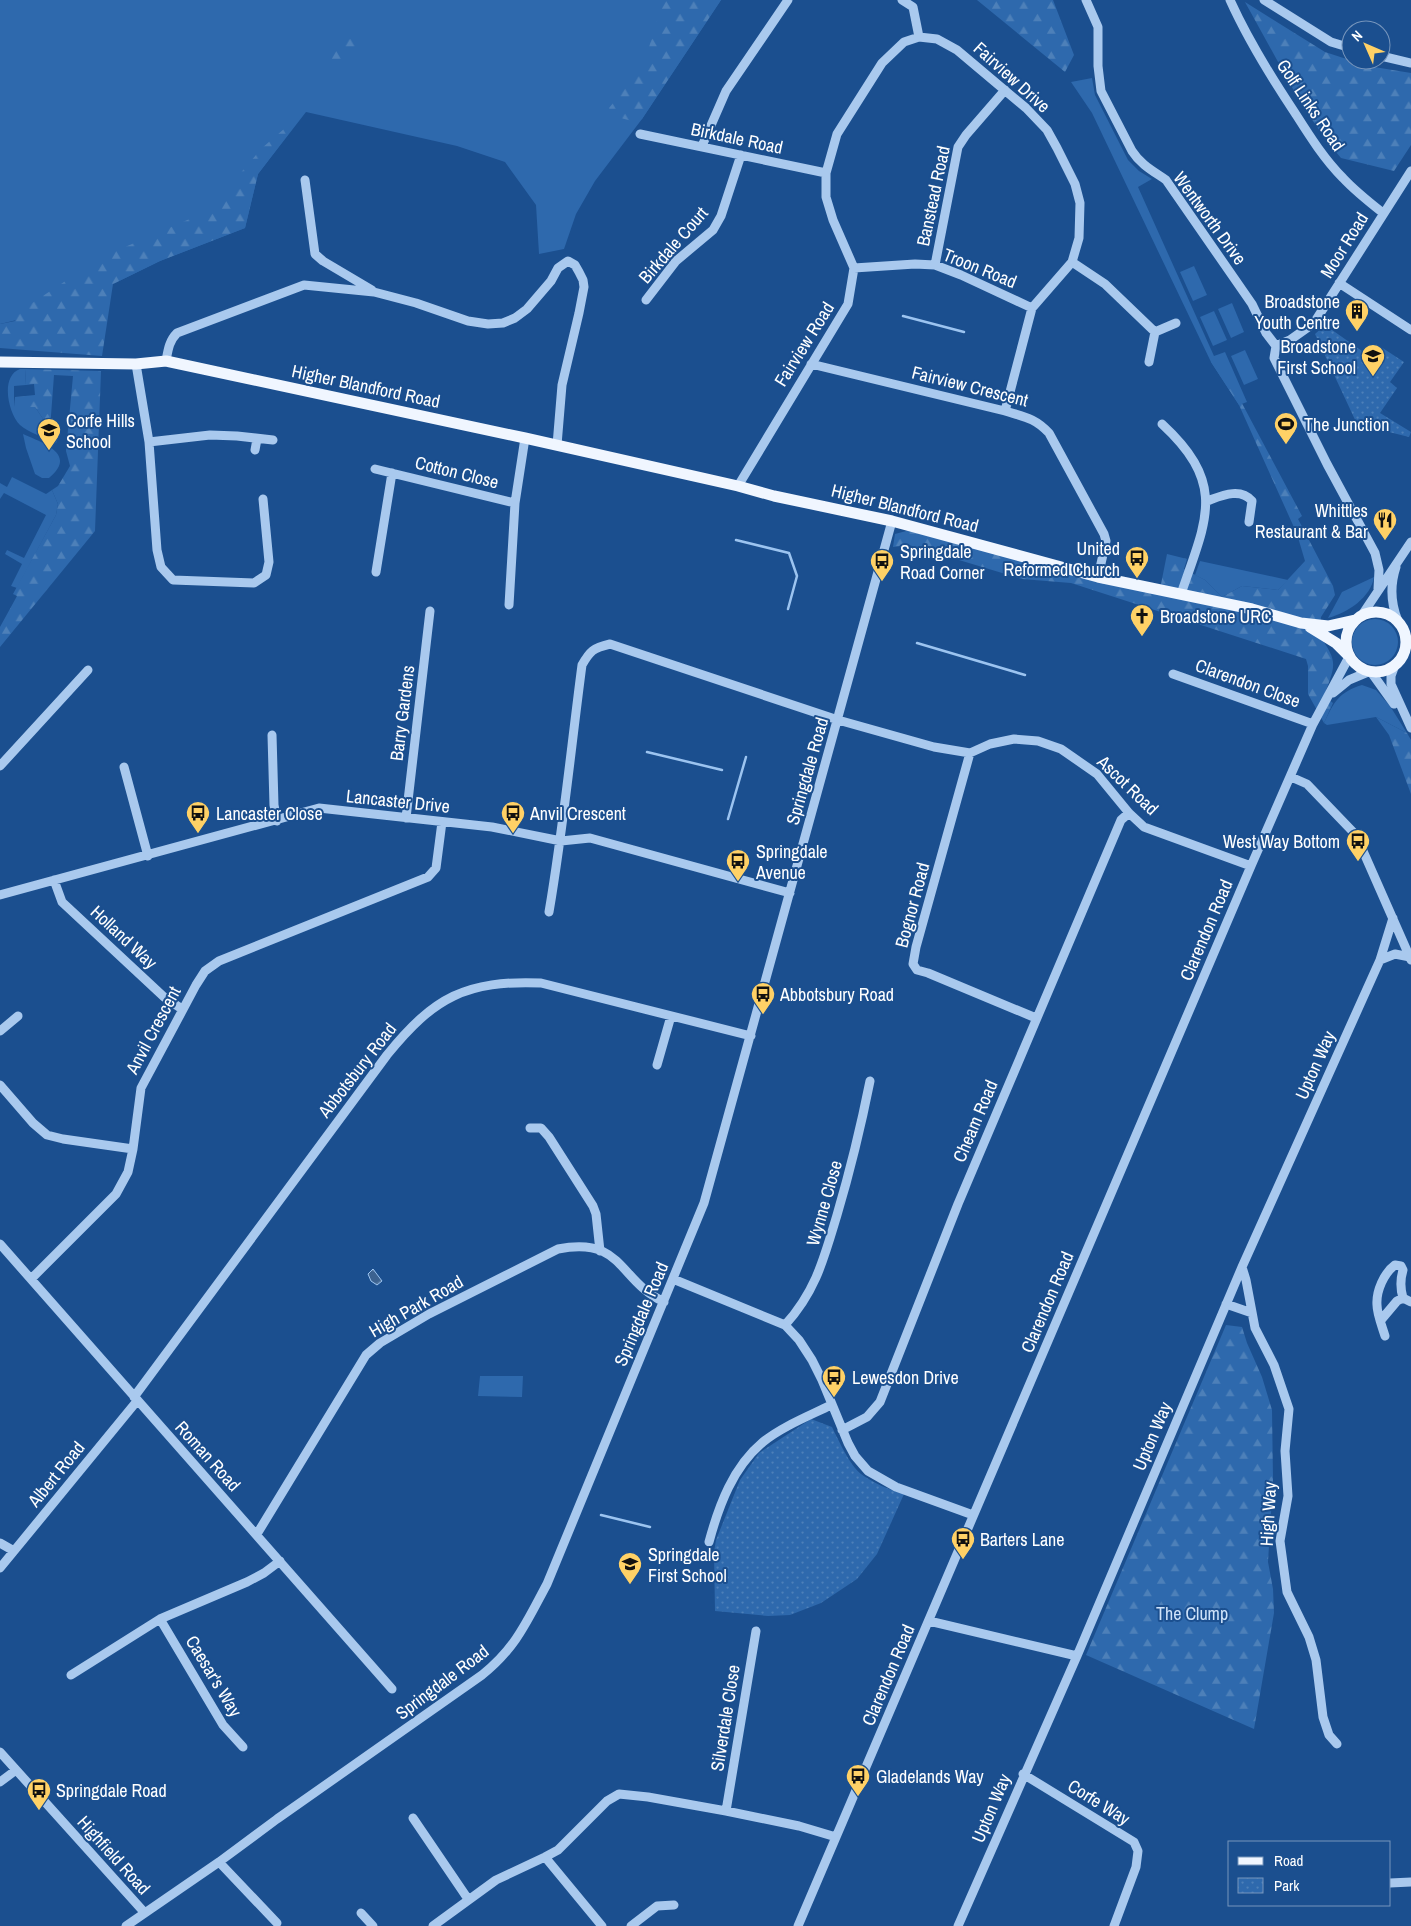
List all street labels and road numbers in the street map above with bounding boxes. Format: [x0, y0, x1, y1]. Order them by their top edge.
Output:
street label: Fairview Drive [968, 36, 1056, 118]
street label: Golf Links Road [1271, 54, 1351, 156]
street label: Birkdale Road [689, 116, 785, 160]
street label: Banstead Road [910, 144, 956, 248]
street label: Wentworth Drive [1168, 166, 1252, 270]
street label: Birkdale Court [633, 201, 713, 289]
street label: Moor Road [1314, 207, 1374, 283]
street label: Troon Road [939, 242, 1021, 294]
street label: Fairview Road [768, 297, 840, 391]
street label: Higher Blandford Road [290, 358, 442, 414]
street label: Fairview Crescent [909, 359, 1031, 413]
street label: Cotton Close [413, 450, 501, 494]
street label: Higher Blandford Road [829, 478, 981, 538]
street label: Clarendon Close [1192, 652, 1304, 714]
street label: Barry Gardens [384, 664, 420, 762]
street label: Springdale Road [780, 714, 834, 828]
street label: Ascot Road [1091, 749, 1164, 820]
street label: Lancaster Drive [345, 783, 451, 819]
street label: Bognor Road [889, 860, 935, 950]
street label: Clarendon Road [1173, 876, 1239, 984]
street label: Holland Way [85, 900, 163, 975]
street label: Anvil Crescent [119, 982, 187, 1079]
street label: Abbotsbury Road [311, 1017, 402, 1123]
street label: Upton Way [1289, 1026, 1341, 1103]
street label: Cheam Road [947, 1076, 1003, 1166]
street label: Wynne Close [800, 1157, 848, 1249]
street label: Clarendon Road [1014, 1248, 1080, 1356]
street label: Springdale Road [608, 1258, 674, 1370]
street label: High Park Road [364, 1269, 468, 1343]
street label: Upton Way [1126, 1397, 1178, 1474]
street label: Roman Road [170, 1415, 246, 1497]
street label: Albert Road [21, 1436, 90, 1513]
street label: High Way [1254, 1481, 1282, 1547]
street label: Clarendon Road [855, 1621, 921, 1729]
street label: Caesar's Way [180, 1631, 248, 1722]
street label: Springdale Road [390, 1639, 494, 1725]
street label: Silverdale Close [704, 1663, 746, 1773]
street label: Upton Way [965, 1769, 1017, 1846]
street label: Corfe Way [1063, 1773, 1135, 1831]
street label: Highfield Road [72, 1810, 156, 1900]

